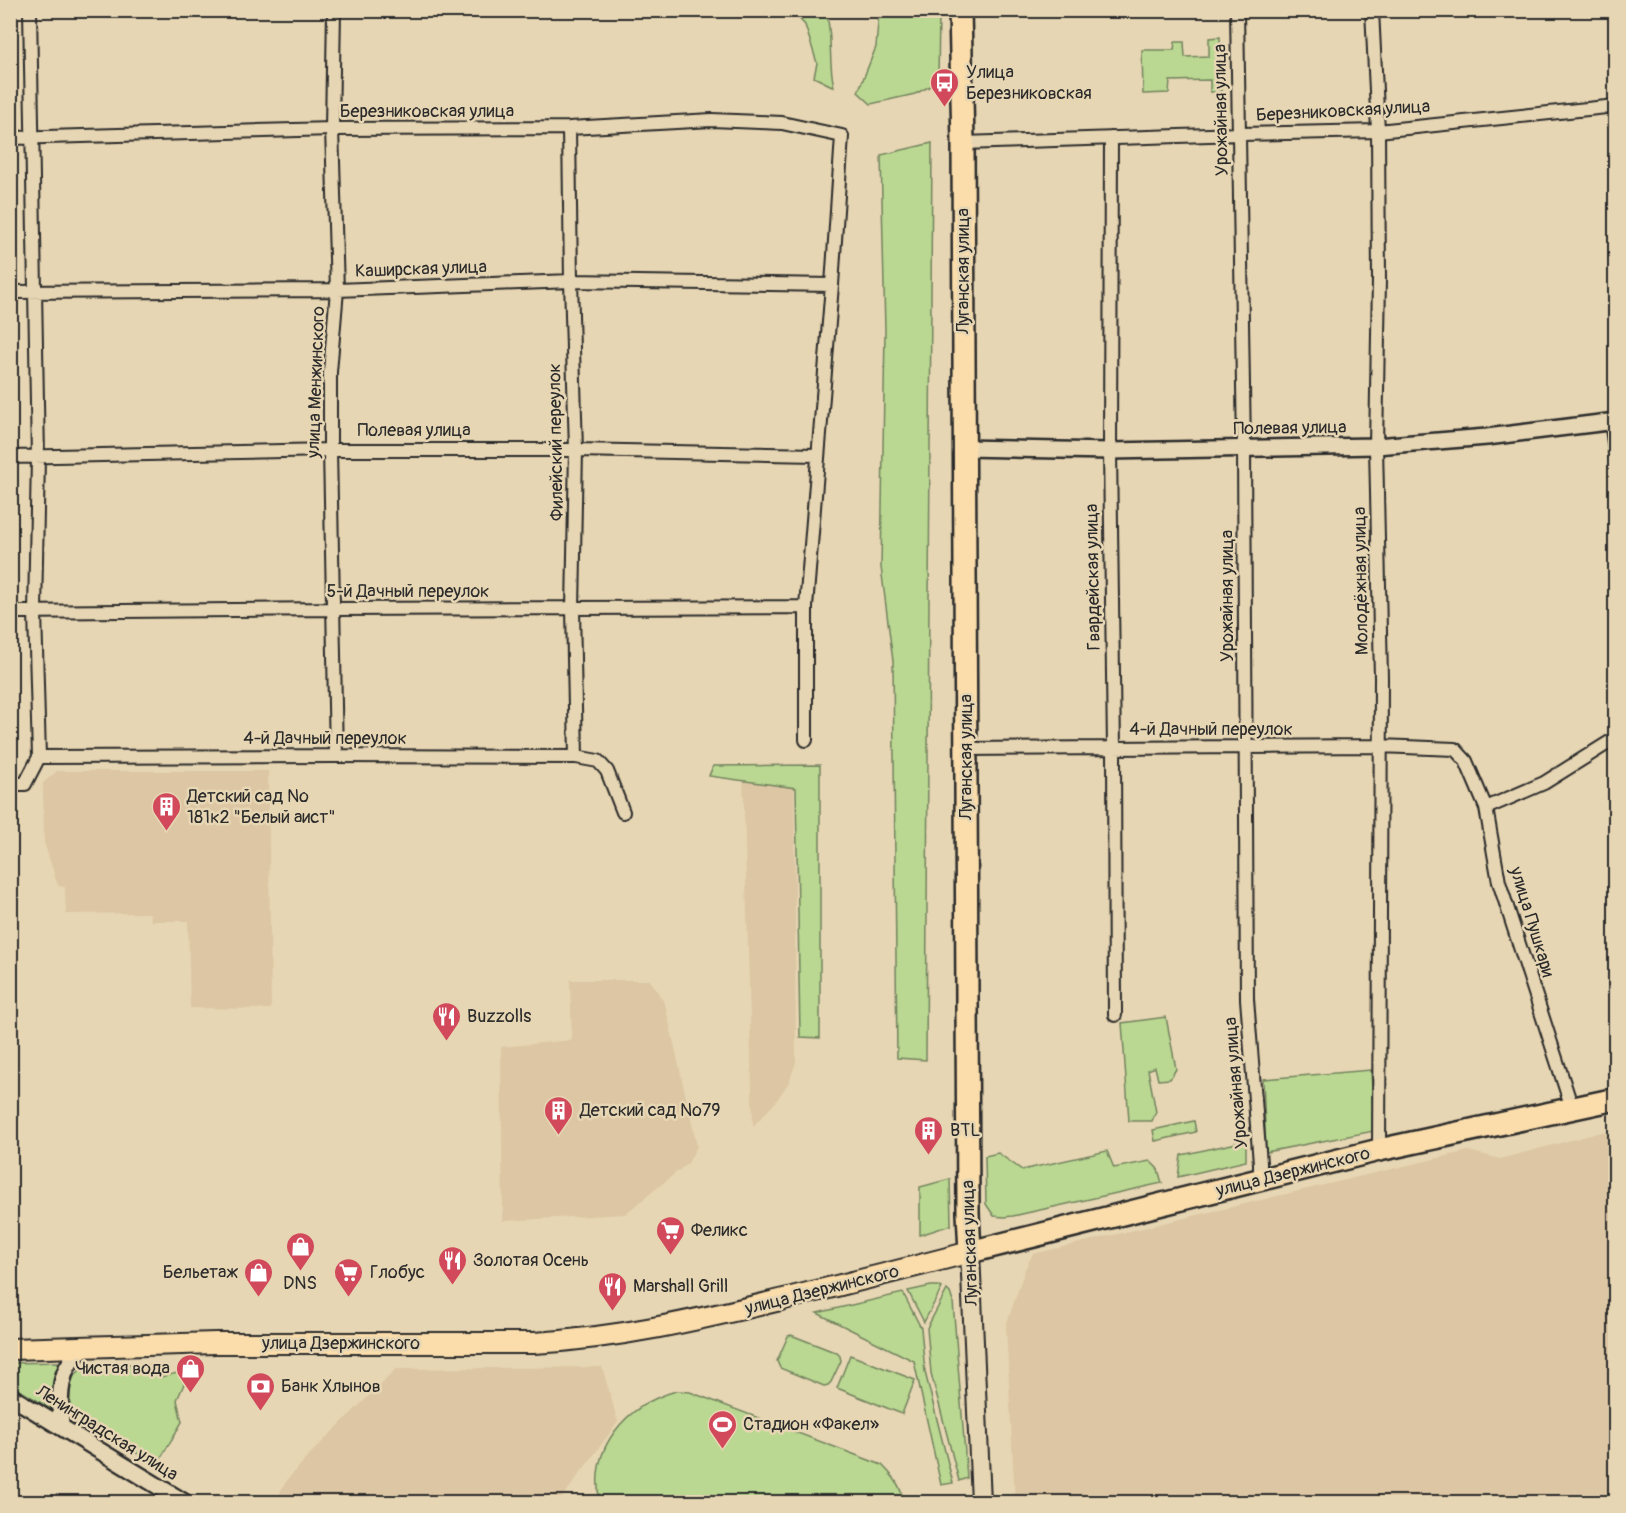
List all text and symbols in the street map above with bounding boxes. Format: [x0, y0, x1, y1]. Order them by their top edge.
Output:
street label: Урожайная улица [1208, 44, 1234, 176]
place label: Улица Березниковская [966, 61, 1092, 105]
bus stop icon: Улица Березниковская [929, 66, 961, 108]
street label: Березниковская улица [1255, 95, 1431, 127]
street label: Березниковская улица [340, 100, 514, 123]
street label: Луганская улица [952, 208, 975, 335]
street label: Каширская улица [355, 255, 487, 283]
street label: улица Менжинского [302, 305, 330, 459]
street label: Филейский переулок [543, 363, 569, 521]
street label: Полевая улица [1233, 416, 1347, 440]
street label: Полевая улица [357, 419, 471, 442]
street label: Гвардейская улица [1080, 503, 1106, 651]
street label: Молодёжная улица [1348, 507, 1374, 655]
street label: Урожайная улица [1216, 530, 1239, 662]
street label: 5-й Дачный переулок [327, 580, 489, 603]
street label: Луганская улица [955, 694, 978, 821]
street label: 4-й Дачный переулок [1129, 718, 1293, 741]
street label: 4-й Дачный переулок [243, 727, 407, 750]
place label: Детский сад № 181к2 "Белый аист" [186, 785, 335, 829]
building icon: Детский сад № 181к2 "Белый аист" [150, 790, 182, 832]
street label: улица Пушкари [1504, 863, 1560, 980]
restaurant icon: Buzzolls [430, 1000, 462, 1042]
place label: Buzzolls [467, 1005, 531, 1028]
street label: Урожайная улица [1219, 1016, 1253, 1150]
building icon: Детский сад №79 [543, 1094, 575, 1136]
place label: Детский сад №79 [579, 1099, 721, 1122]
building icon: BTL [913, 1114, 945, 1156]
place label: BTL [950, 1119, 980, 1142]
street label: улица Дзержинского [1213, 1142, 1373, 1203]
street label: Луганская улица [956, 1180, 984, 1307]
supermarket icon: Феликс [654, 1214, 686, 1256]
place label: Феликс [691, 1219, 748, 1242]
shop icon: DNS [284, 1230, 316, 1272]
restaurant icon: Золотая Осень [436, 1244, 468, 1286]
place label: Золотая Осень [473, 1249, 589, 1272]
shop icon: Бельетаж [243, 1256, 275, 1298]
supermarket icon: Глобус [333, 1256, 365, 1298]
street label: улица Дзержинского [742, 1260, 902, 1321]
place label: Бельетаж [163, 1261, 238, 1284]
place label: Глобус [370, 1261, 425, 1284]
restaurant icon: Marshall Grill [596, 1270, 628, 1312]
place label: DNS [283, 1272, 317, 1295]
place label: Marshall Grill [633, 1275, 728, 1298]
street label: улица Дзержинского [261, 1332, 420, 1355]
shop icon: Чистая вода [175, 1352, 207, 1394]
place label: Чистая вода [75, 1357, 170, 1380]
bank icon: Банк Хлынов [244, 1370, 276, 1412]
place label: Банк Хлынов [281, 1375, 381, 1398]
street label: Ленинградская улица [31, 1379, 182, 1486]
sports icon: Стадион «Факел» [706, 1408, 738, 1450]
place label: Стадион «Факел» [743, 1413, 879, 1436]

